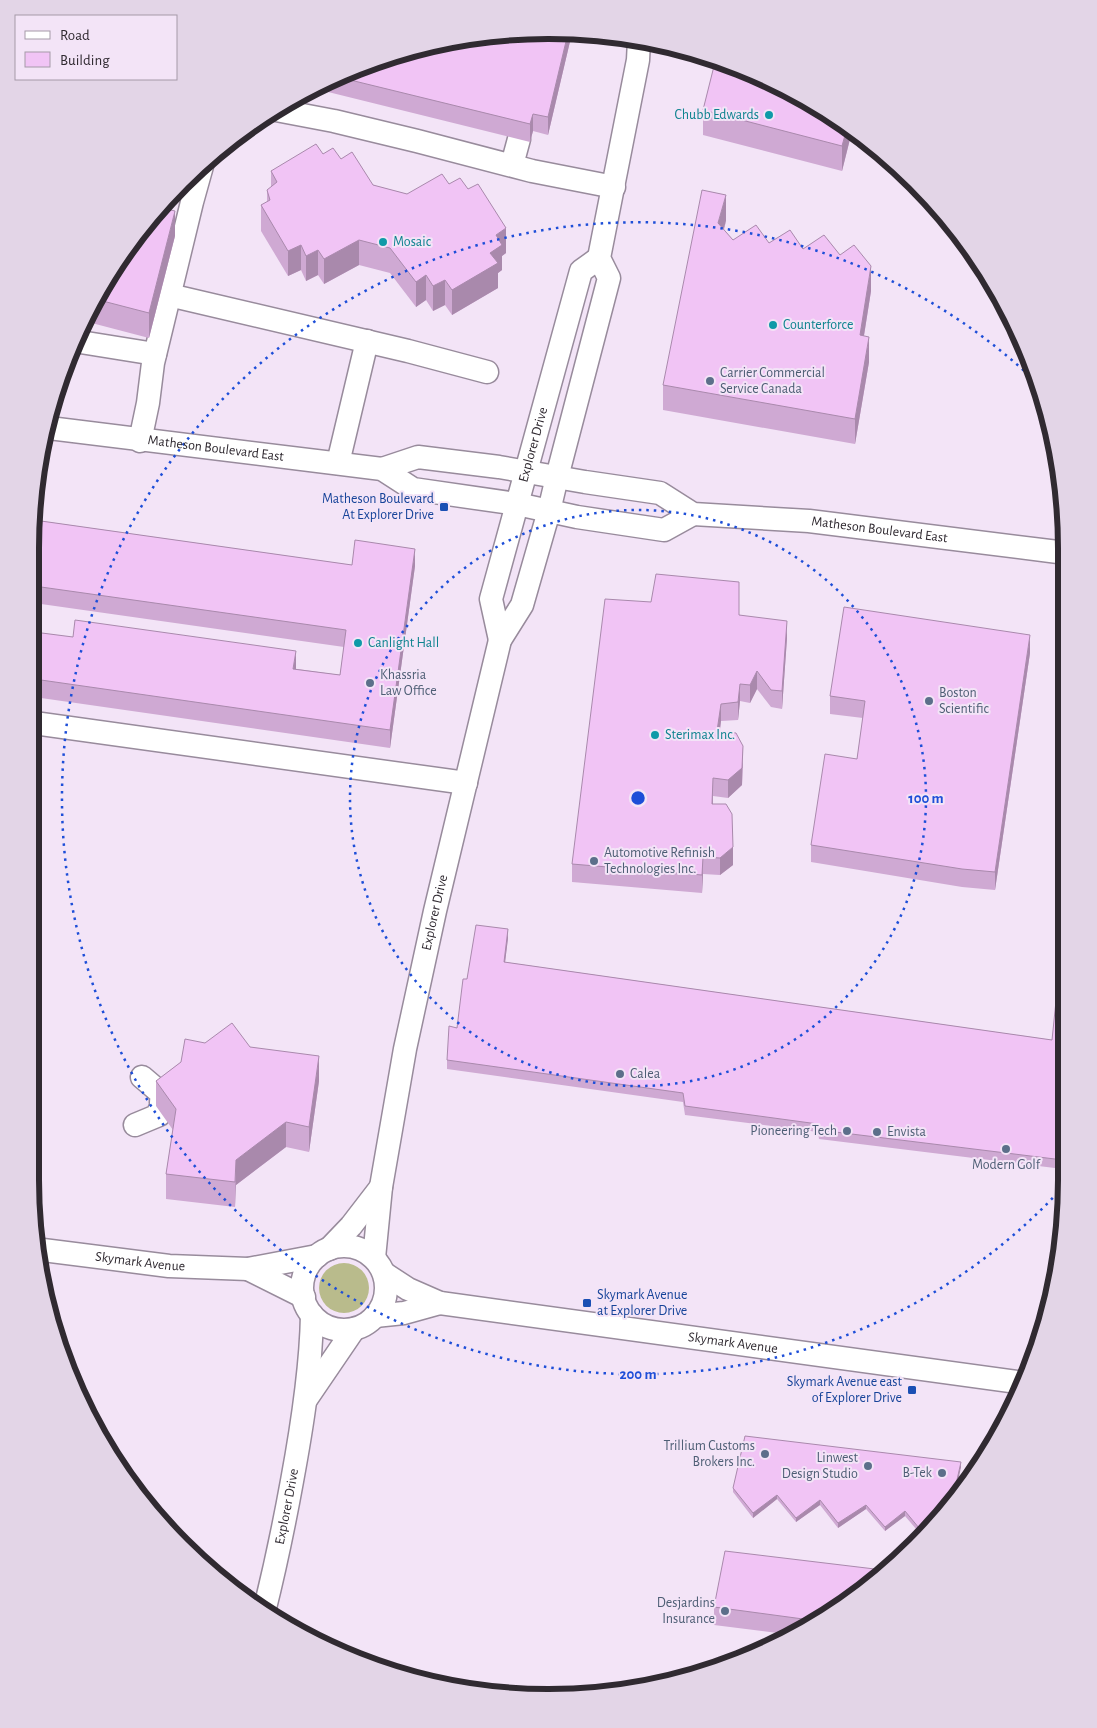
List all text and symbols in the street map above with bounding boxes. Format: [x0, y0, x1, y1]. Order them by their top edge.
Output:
legend [15, 15, 178, 80]
text: Road [60, 28, 90, 43]
text: Building [60, 53, 110, 68]
place label: Chubb Edwards [674, 108, 759, 122]
marker: Chubb Edwards [763, 109, 775, 121]
place label: Mosaic [393, 235, 432, 249]
marker: Mosaic [377, 236, 389, 248]
place label: Counterforce [783, 318, 853, 332]
marker: Counterforce [767, 319, 779, 331]
place label: Carrier Commercial Service Canada [720, 366, 825, 396]
marker: Carrier Commercial Service Canada [704, 375, 716, 387]
street label: Explorer Drive [516, 406, 550, 484]
street label: Matheson Boulevard East [147, 433, 285, 464]
place label: Matheson Boulevard At Explorer Drive [322, 492, 434, 522]
marker: Matheson Boulevard At Explorer Drive [438, 501, 450, 513]
street label: Matheson Boulevard East [811, 514, 949, 545]
place label: Canlight Hall [368, 636, 439, 650]
marker: Canlight Hall [352, 637, 364, 649]
place label: Khassria Law Office [380, 668, 437, 698]
marker: Khassria Law Office [364, 677, 376, 689]
place label: Boston Scientific [939, 686, 989, 716]
marker: Boston Scientific [923, 695, 935, 707]
place label: Sterimax Inc. [665, 728, 735, 742]
marker: Sterimax Inc. [649, 729, 661, 741]
centre of rings [629, 789, 647, 807]
text: 100 m [908, 791, 944, 806]
place label: Automotive Refinish Technologies Inc. [604, 846, 715, 876]
marker: Automotive Refinish Technologies Inc. [588, 855, 600, 867]
street label: Explorer Drive [420, 873, 450, 952]
place label: Calea [630, 1067, 661, 1081]
marker: Calea [614, 1068, 626, 1080]
place label: Pioneering Tech [750, 1124, 837, 1138]
marker: Pioneering Tech [841, 1125, 853, 1137]
place label: Envista [887, 1125, 927, 1139]
marker: Envista [871, 1126, 883, 1138]
marker: Modern Golf [1000, 1143, 1012, 1155]
place label: Modern Golf [972, 1158, 1041, 1172]
street label: Skymark Avenue [94, 1250, 185, 1274]
place label: Skymark Avenue at Explorer Drive [597, 1288, 687, 1318]
marker: Skymark Avenue at Explorer Drive [581, 1297, 593, 1309]
street label: Skymark Avenue [687, 1330, 779, 1356]
text: 200 m [619, 1367, 657, 1382]
place label: Skymark Avenue east of Explorer Drive [787, 1375, 903, 1405]
marker: Skymark Avenue east of Explorer Drive [906, 1384, 918, 1396]
place label: Trillium Customs Brokers Inc. [664, 1439, 755, 1469]
marker: Trillium Customs Brokers Inc. [759, 1448, 771, 1460]
place label: Linwest Design Studio [782, 1451, 859, 1481]
marker: Linwest Design Studio [862, 1460, 874, 1472]
place label: B-Tek [902, 1466, 933, 1480]
street label: Explorer Drive [273, 1467, 301, 1546]
marker: B-Tek [936, 1467, 948, 1479]
place label: Desjardins Insurance [657, 1596, 715, 1626]
marker: Desjardins Insurance [719, 1605, 731, 1617]

